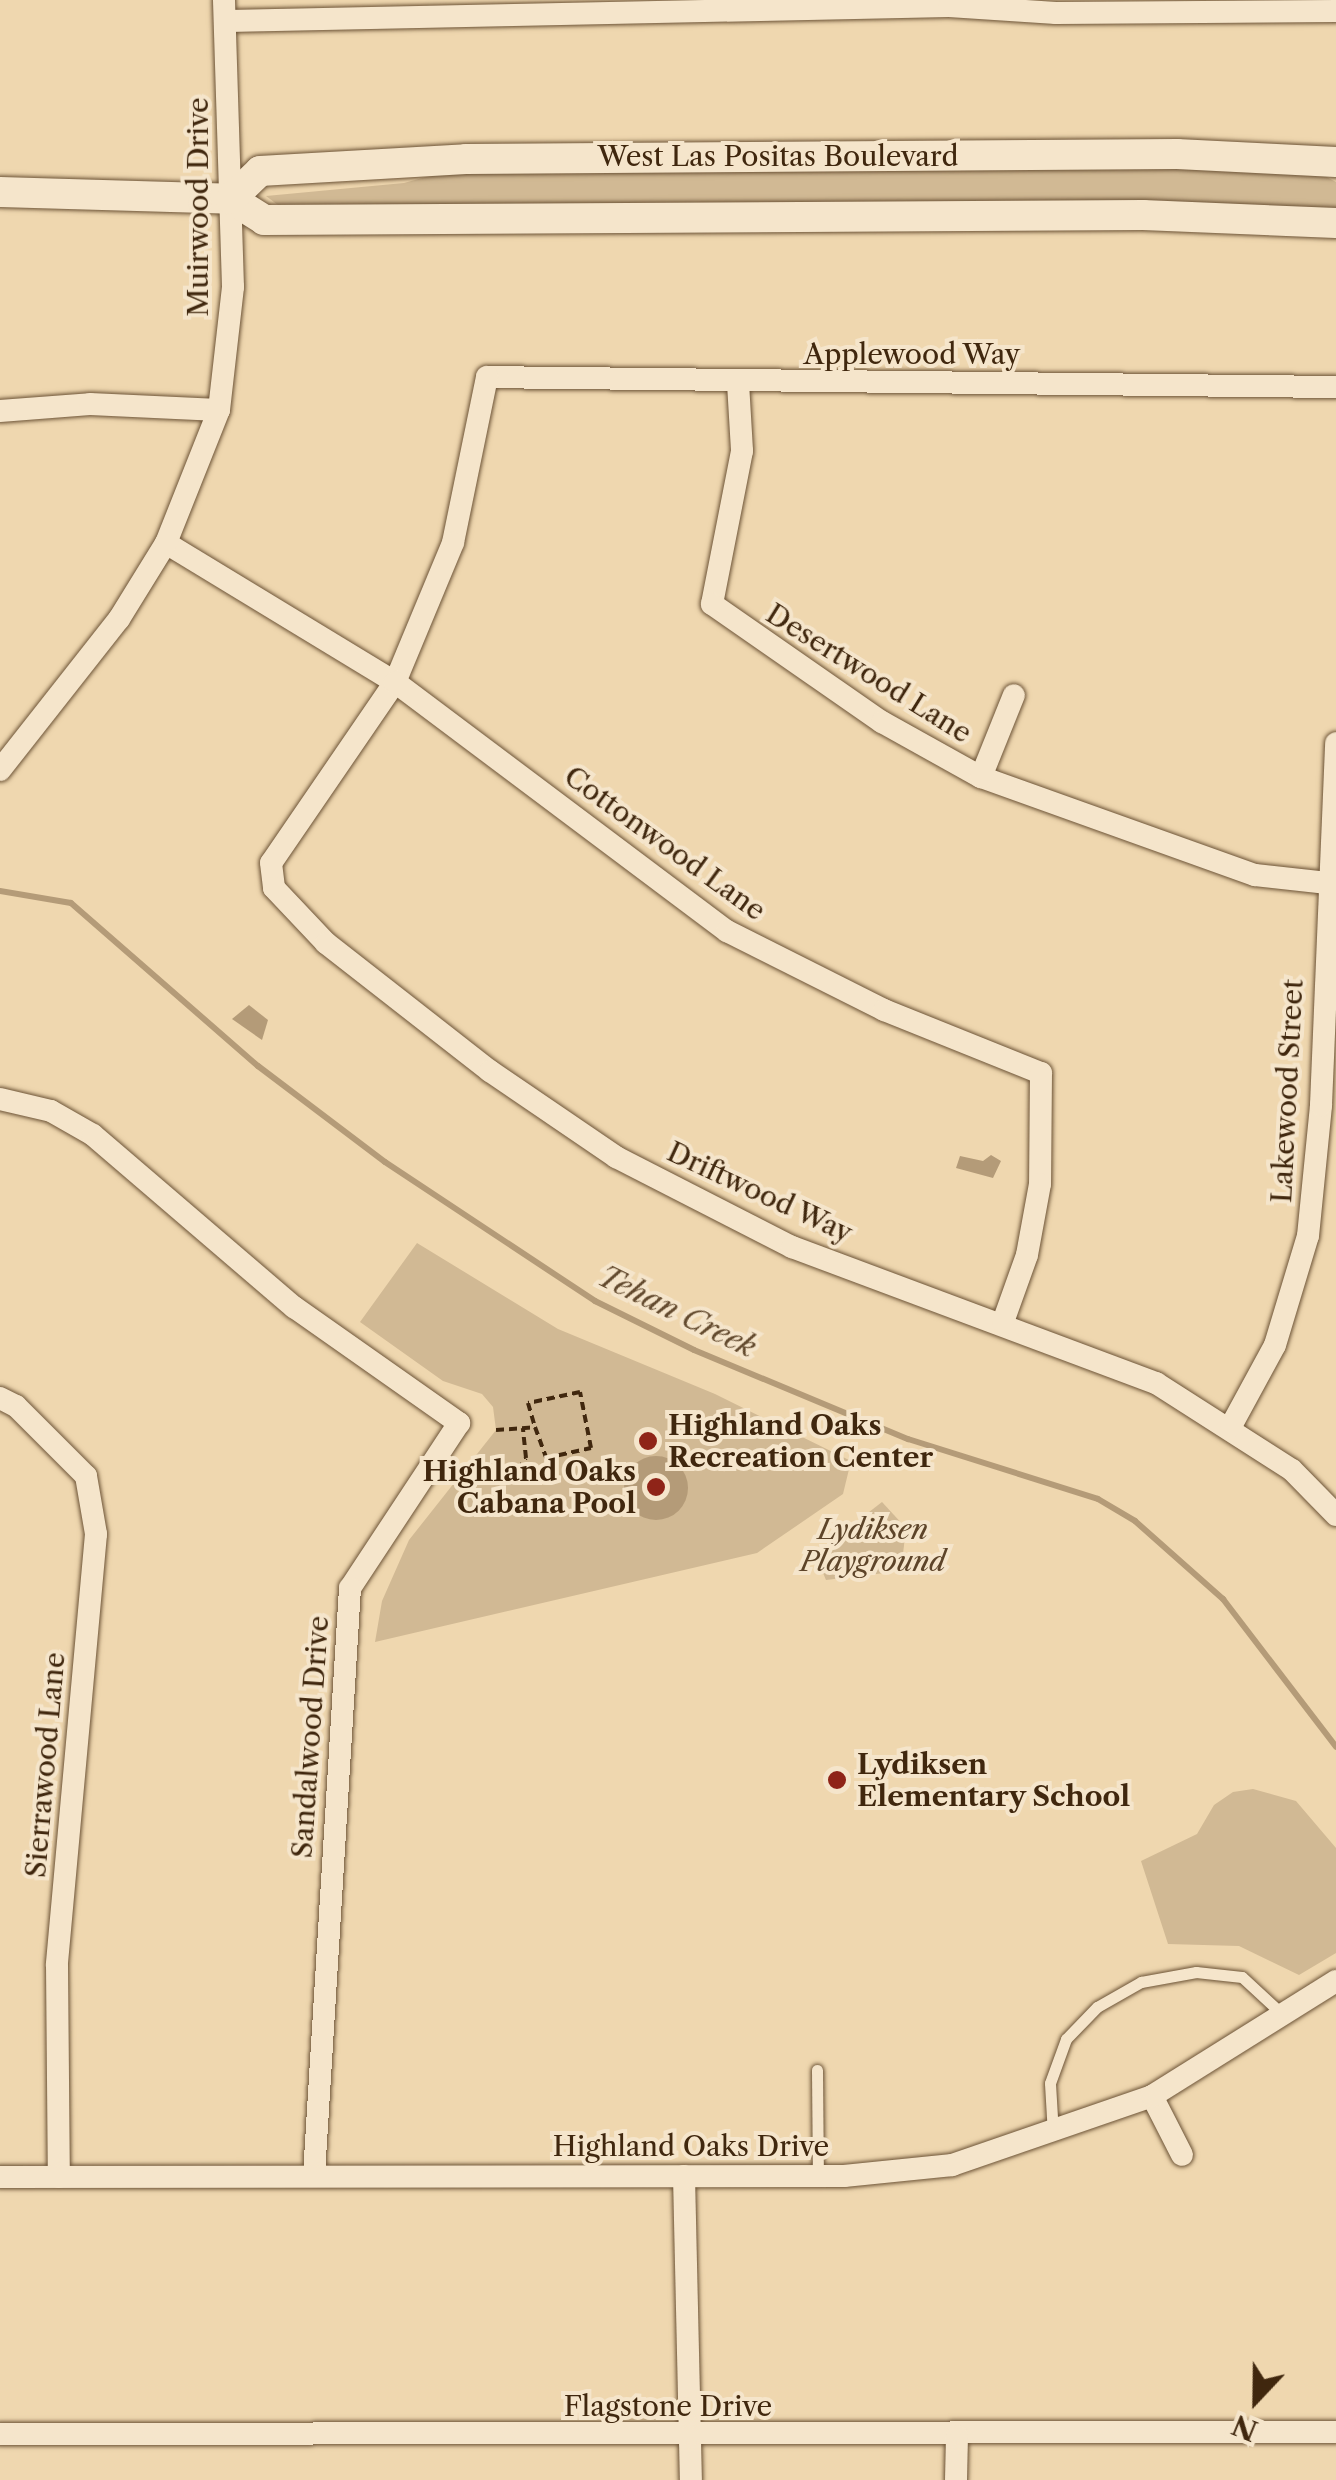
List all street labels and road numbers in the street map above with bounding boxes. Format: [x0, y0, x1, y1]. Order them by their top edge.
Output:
street label: Muirwood Drive [181, 97, 215, 317]
street label: West Las Positas Boulevard [597, 139, 959, 173]
street label: Applewood Way [803, 337, 1021, 371]
street label: Desertwood Lane [760, 596, 978, 750]
street label: Cottonwood Lane [558, 759, 772, 927]
street label: Lakewood Street [1264, 978, 1310, 1204]
street label: Driftwood Way [662, 1134, 858, 1250]
street label: Sandalwood Drive [285, 1615, 335, 1859]
street label: Sierrawood Lane [18, 1651, 72, 1879]
street label: Highland Oaks Drive [553, 2129, 829, 2163]
street label: Flagstone Drive [564, 2389, 772, 2423]

